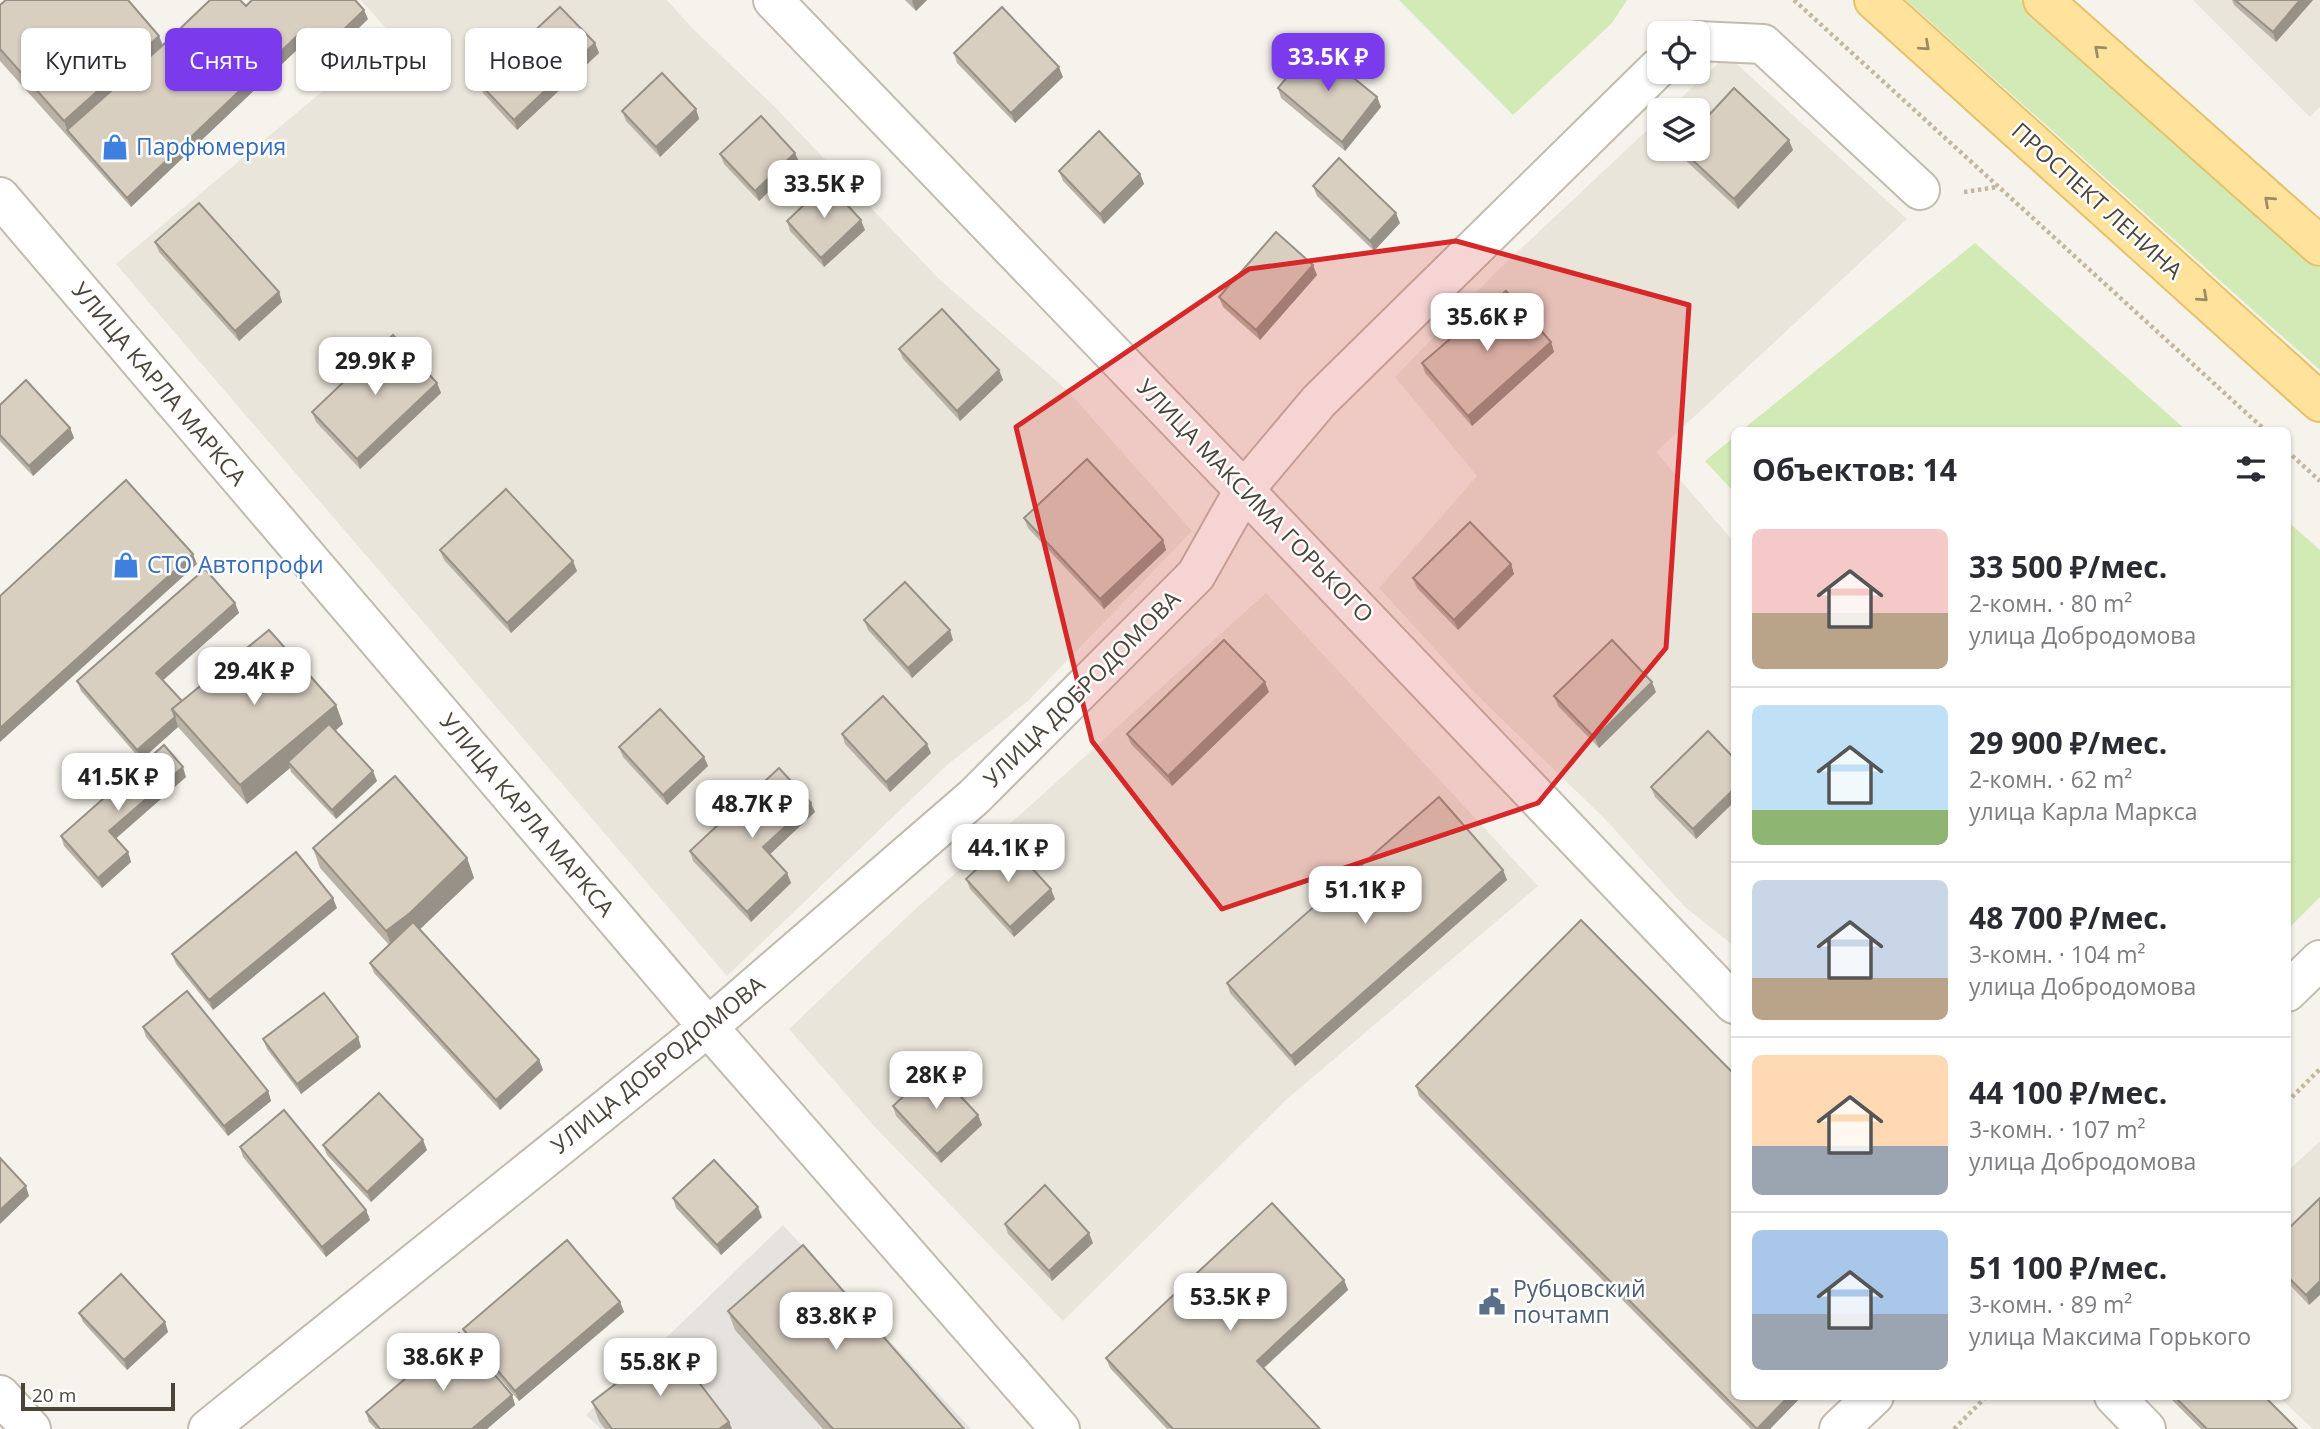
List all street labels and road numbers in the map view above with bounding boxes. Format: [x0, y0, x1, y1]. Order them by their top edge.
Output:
street label: ПРОСПЕКТ ЛЕНИНА [2005, 115, 2190, 286]
street label: УЛИЦА КАРЛА МАРКСА [65, 275, 255, 492]
street label: УЛИЦА МАКСИМА ГОРЬКОГО [1130, 371, 1381, 629]
street label: УЛИЦА ДОБРОДОМОВА [976, 582, 1187, 794]
street label: УЛИЦА КАРЛА МАРКСА [433, 706, 623, 923]
street label: УЛИЦА ДОБРОДОМОВА [544, 968, 771, 1160]

